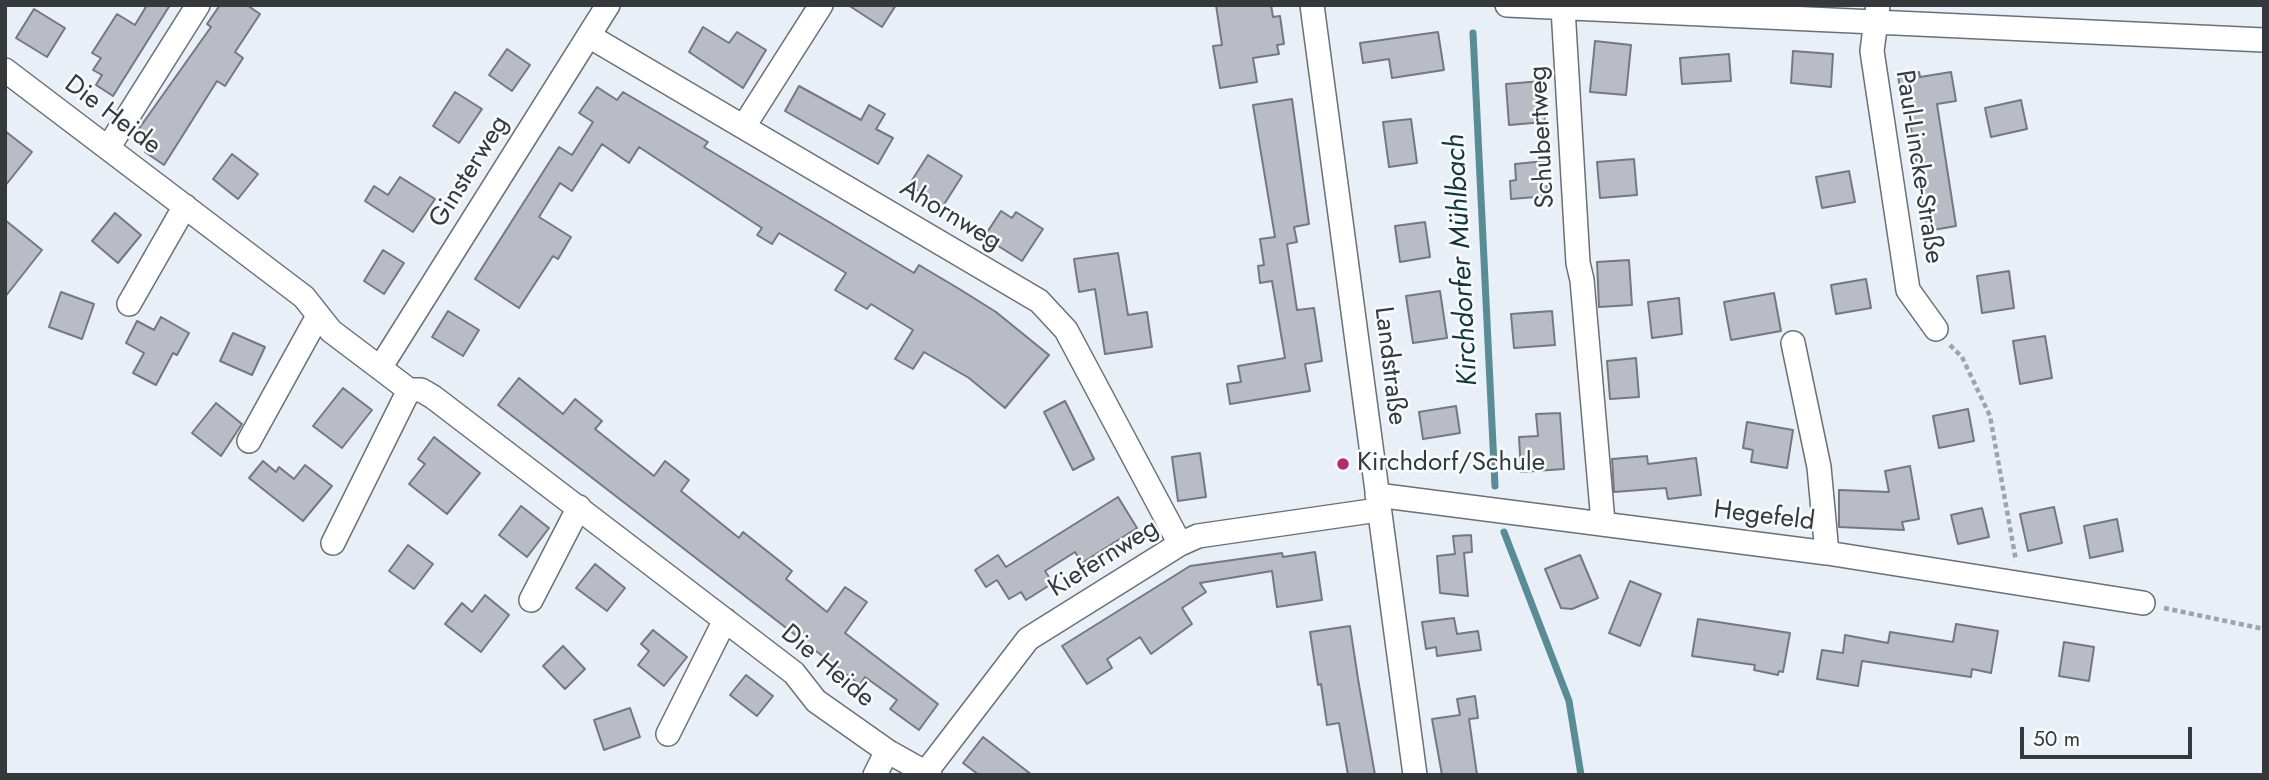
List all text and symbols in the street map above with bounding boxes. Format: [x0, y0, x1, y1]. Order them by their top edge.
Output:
street label: Schubertweg [1524, 65, 1562, 209]
street label: Paul-Lincke-Straße [1887, 68, 1949, 266]
street label: Die Heide [58, 70, 166, 162]
street label: Ginsterweg [423, 110, 517, 234]
water label: Kirchdorfer Mühlbach [1440, 133, 1486, 387]
street label: Ahornweg [894, 174, 1006, 258]
street label: Landstraße [1366, 305, 1412, 427]
place label: Kirchdorf/Schule [1357, 448, 1545, 480]
marker: Kirchdorf/Schule [1335, 456, 1351, 472]
street label: Hegefeld [1712, 495, 1816, 539]
street label: Kiefernweg [1043, 513, 1165, 605]
street label: Die Heide [774, 619, 880, 715]
scale bar [2024, 714, 2196, 758]
text: 50 m [2033, 724, 2080, 754]

